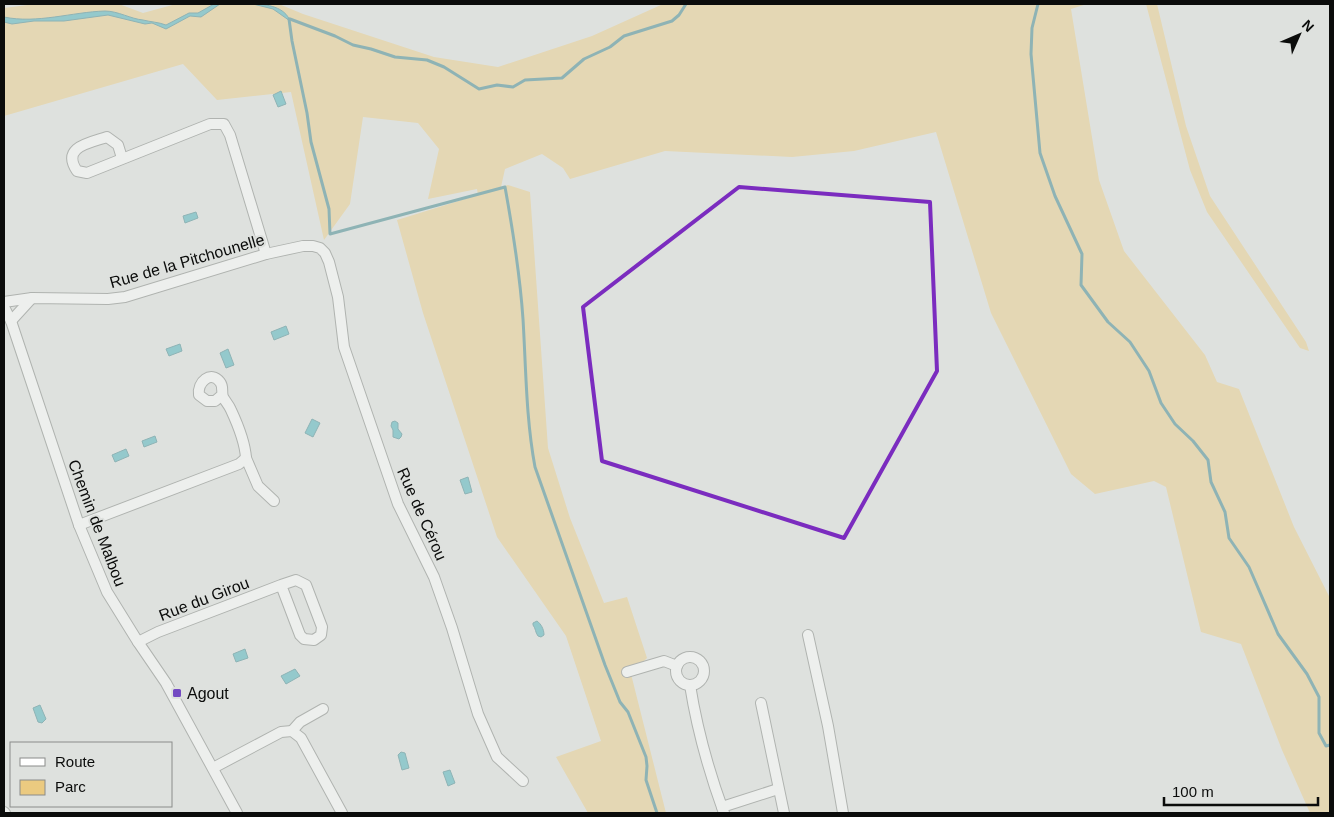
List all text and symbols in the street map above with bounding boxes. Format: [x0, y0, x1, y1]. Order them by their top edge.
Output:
north arrow [1274, 10, 1324, 60]
text: N [1299, 17, 1317, 35]
street label: Rue de la Pitchounelle [108, 231, 266, 291]
street label: Chemin de Malbou [65, 457, 129, 589]
street label: Rue de Cérou [394, 465, 450, 563]
street label: Rue du Girou [157, 574, 251, 624]
place label: Agout [187, 685, 229, 702]
marker: Agout [171, 687, 183, 699]
legend [10, 742, 172, 807]
text: Route [55, 753, 95, 770]
scale bar [1164, 774, 1318, 806]
text: Parc [55, 778, 86, 795]
text: 100 m [1172, 783, 1214, 800]

